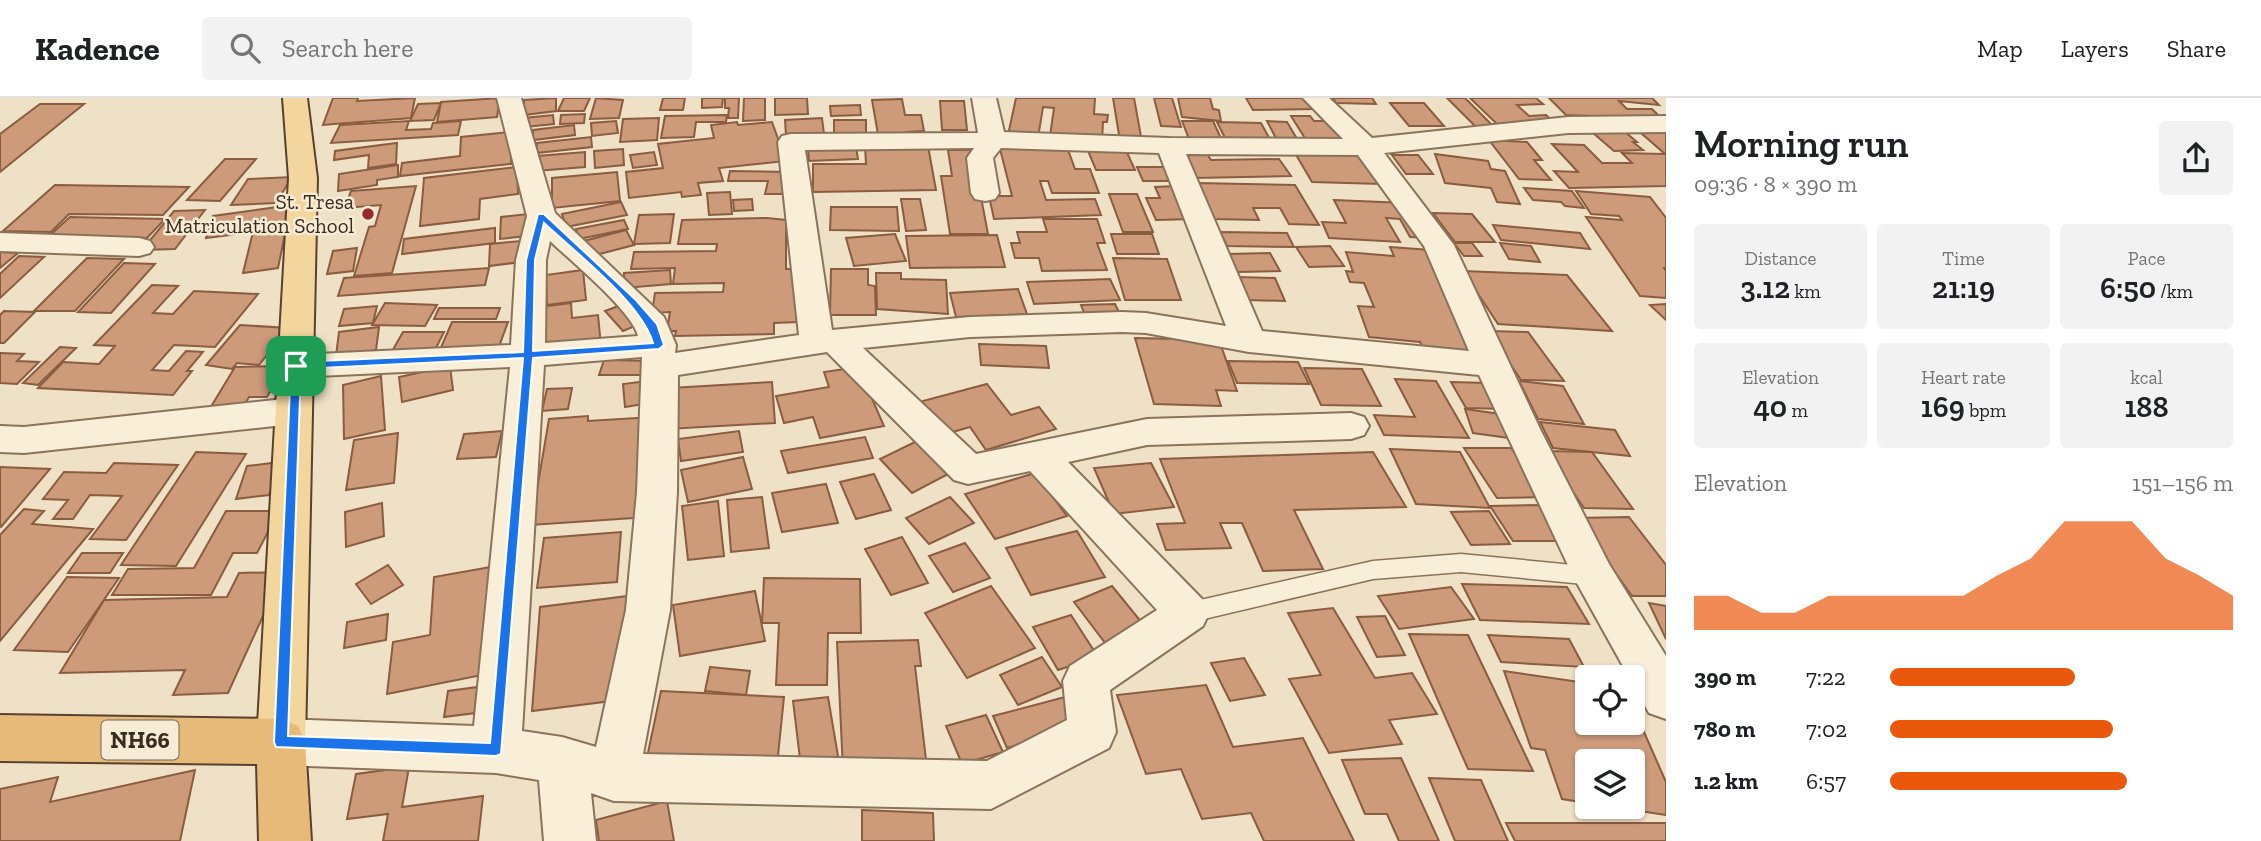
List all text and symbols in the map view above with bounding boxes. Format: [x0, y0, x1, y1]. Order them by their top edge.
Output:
search box [202, 17, 692, 80]
text: Kadence [35, 29, 160, 68]
icon: search [226, 29, 264, 67]
text: Search here [282, 32, 413, 64]
text: Map [1977, 34, 2023, 63]
text: Layers [2061, 34, 2129, 63]
text: Share [2167, 34, 2226, 63]
text: Morning run [1694, 121, 1909, 167]
button: share [2159, 121, 2233, 195]
text: 09:36 · 8 × 390 m [1694, 170, 1857, 198]
place label: St. Tresa Matriculation School [165, 189, 354, 238]
marker: St. Tresa Matriculation School [360, 206, 376, 222]
text: Distance [1745, 247, 1816, 270]
text: Time [1942, 247, 1985, 270]
text: Pace [2128, 247, 2165, 270]
text: 3.12 [1740, 270, 1790, 306]
text: 21:19 [1932, 270, 1995, 306]
text: 6:50 [2100, 270, 2156, 306]
text: km [1790, 280, 1821, 303]
text: /km [2156, 280, 2193, 303]
pin [266, 336, 326, 396]
icon: arrive [277, 347, 315, 385]
text: Elevation [1742, 366, 1819, 389]
text: Heart rate [1921, 366, 2006, 389]
text: kcal [2130, 366, 2163, 389]
text: 40 [1753, 389, 1787, 425]
text: 169 [1921, 389, 1965, 425]
text: 188 [2124, 389, 2169, 425]
text: m [1787, 399, 1808, 422]
text: bpm [1965, 399, 2006, 422]
text: Elevation [1694, 469, 1787, 497]
text: 151–156 m [2132, 469, 2233, 497]
text: 390 m [1694, 663, 1756, 691]
text: 7:22 [1806, 663, 1846, 691]
map controls [1575, 665, 1645, 819]
button: locate [1575, 665, 1645, 735]
text: 780 m [1694, 715, 1755, 743]
text: 7:02 [1806, 715, 1847, 743]
road number: NH66 [102, 720, 178, 760]
button: layers [1575, 749, 1645, 819]
text: 1.2 km [1694, 767, 1758, 795]
text: 6:57 [1806, 767, 1846, 795]

